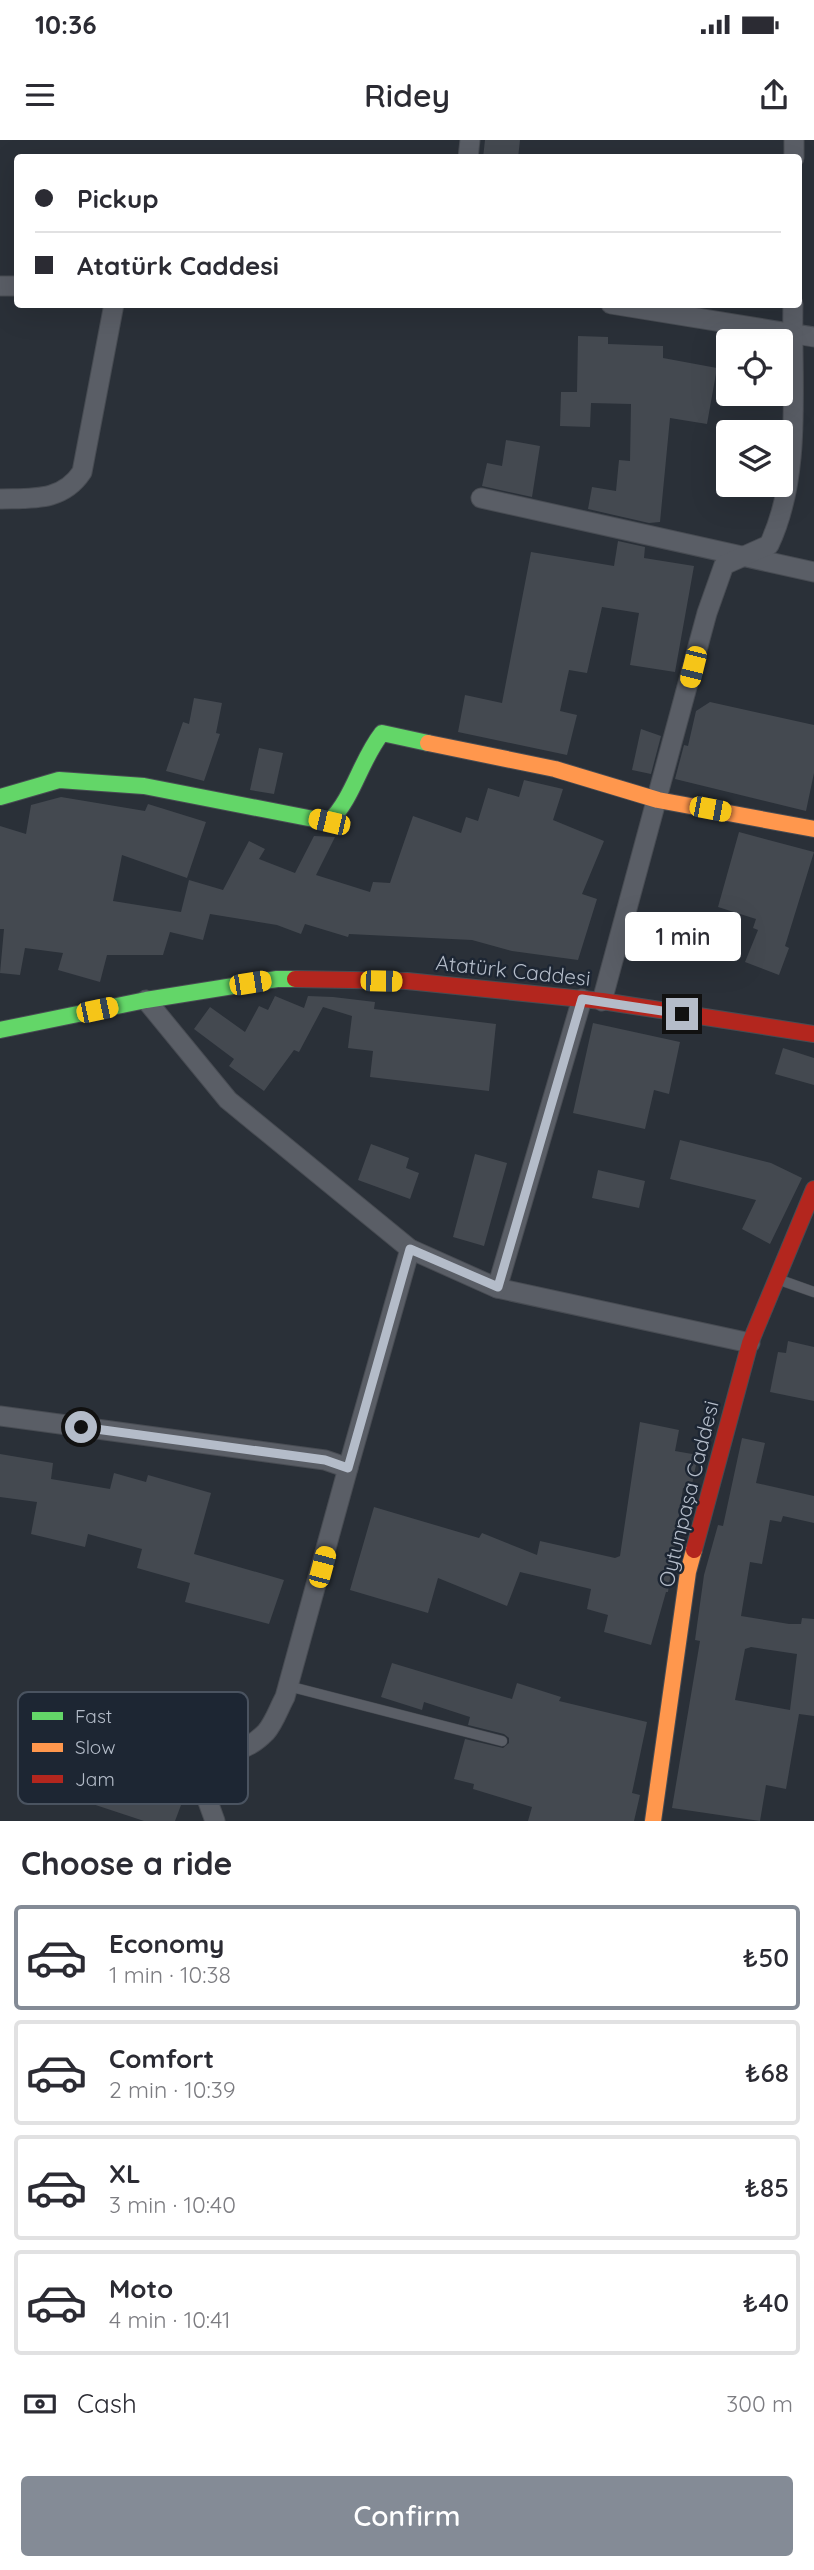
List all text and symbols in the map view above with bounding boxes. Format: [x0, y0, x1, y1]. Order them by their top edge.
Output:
text: 10:36 [35, 8, 97, 41]
text: Ridey [364, 75, 450, 115]
icon: menu [21, 76, 59, 114]
icon: share [755, 76, 793, 114]
text: Pickup [77, 182, 159, 215]
text: Atatürk Caddesi [77, 249, 279, 282]
map controls [716, 329, 793, 497]
button: locate [716, 329, 793, 406]
button: layers [716, 420, 793, 497]
car [678, 644, 709, 690]
car [688, 795, 733, 823]
car [307, 807, 352, 837]
callout: 1 min [624, 912, 740, 962]
text: 1 min [655, 922, 711, 951]
street label: Atatürk Caddesi [434, 949, 592, 991]
car [228, 969, 273, 997]
car [360, 970, 403, 992]
car [75, 995, 120, 1025]
route end [666, 998, 698, 1030]
street label: Oytunpaşa Caddesi [652, 1398, 724, 1590]
route start [65, 1411, 97, 1443]
car [307, 1544, 338, 1590]
legend [18, 1692, 248, 1804]
text: Fast [75, 1704, 112, 1728]
text: Slow [75, 1735, 116, 1759]
text: Jam [75, 1767, 115, 1791]
text: Choose a ride [21, 1843, 233, 1883]
icon: car [25, 1926, 88, 1989]
text: Economy [109, 1927, 224, 1960]
text: ₺50 [743, 1941, 789, 1974]
text: 1 min · 10:38 [109, 1960, 231, 1989]
icon: car [25, 2041, 88, 2104]
text: Comfort [109, 2042, 214, 2075]
text: ₺68 [745, 2056, 789, 2089]
text: 2 min · 10:39 [109, 2075, 236, 2104]
icon: car [25, 2156, 88, 2219]
text: XL [109, 2157, 141, 2190]
text: ₺85 [744, 2171, 789, 2204]
text: 3 min · 10:40 [109, 2190, 236, 2219]
icon: car [25, 2271, 88, 2334]
text: Moto [109, 2272, 173, 2305]
text: ₺40 [743, 2286, 789, 2319]
text: 4 min · 10:41 [109, 2305, 231, 2334]
icon: cash [21, 2385, 59, 2423]
text: Cash [77, 2387, 137, 2420]
text: 300 m [726, 2389, 793, 2418]
button: Confirm [21, 2476, 793, 2556]

